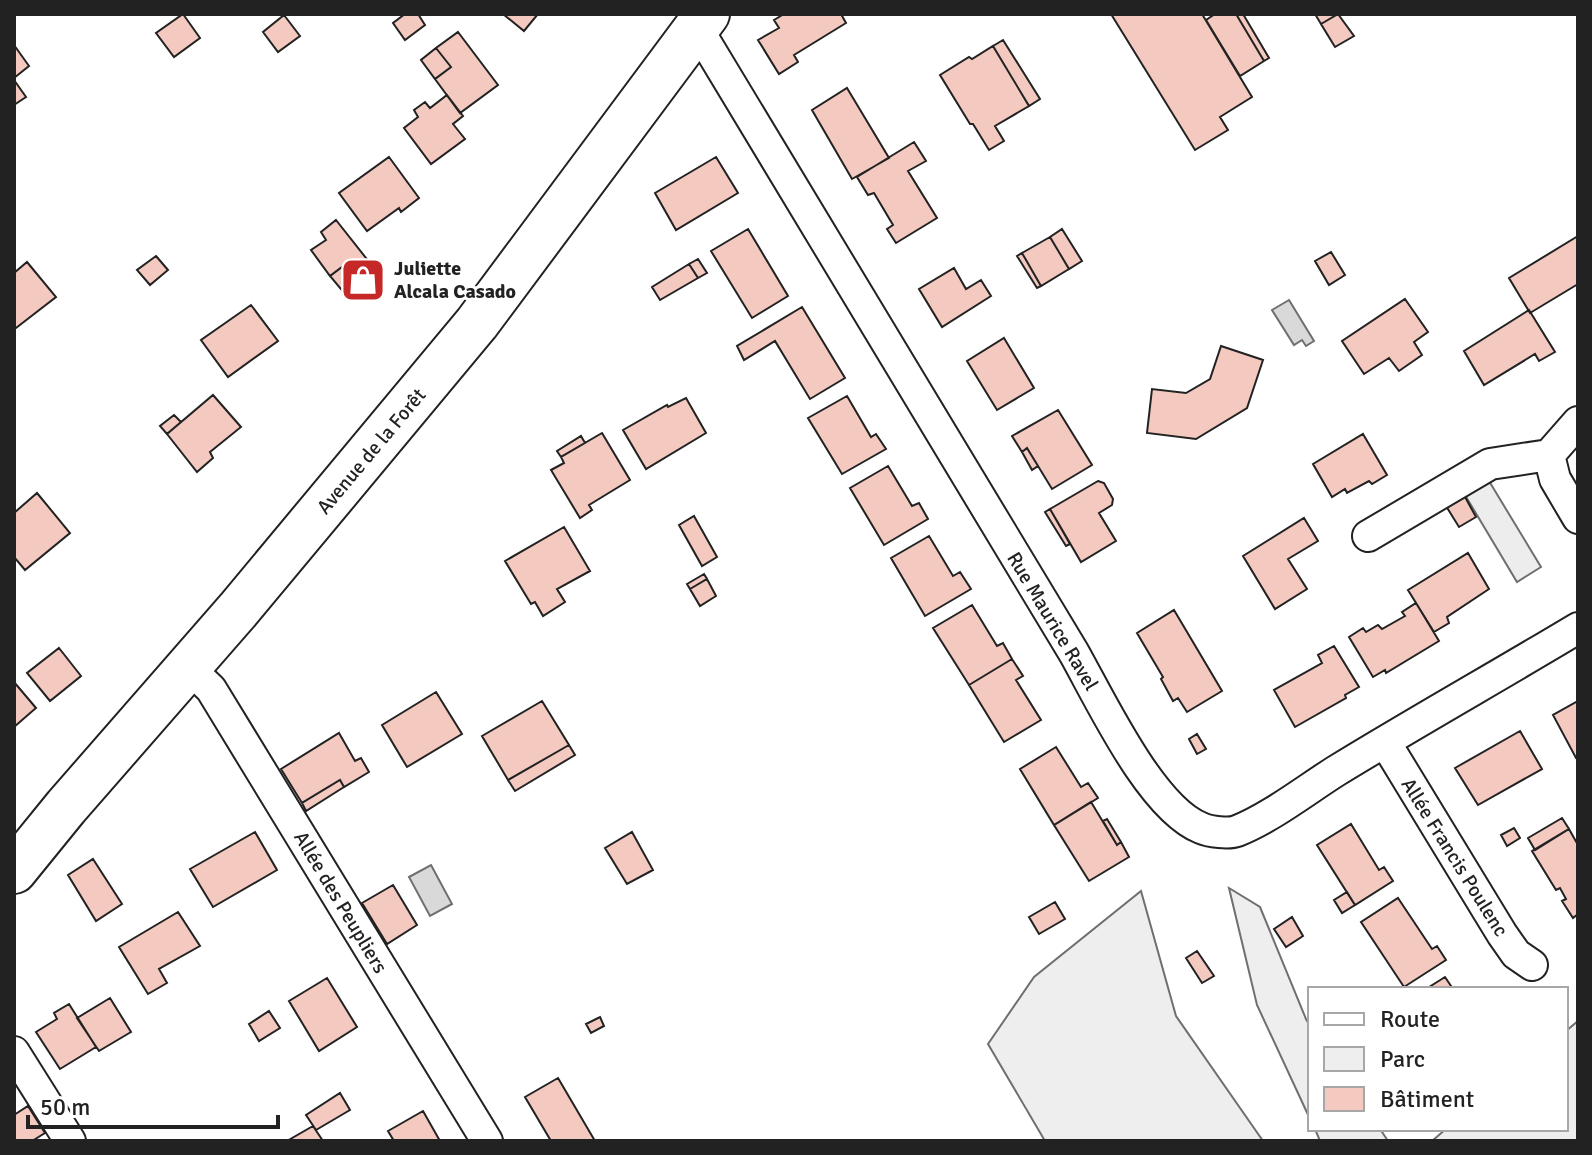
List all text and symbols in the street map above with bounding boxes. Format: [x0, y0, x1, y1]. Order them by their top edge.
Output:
shop icon: Juliette Alcala Casado [339, 256, 387, 304]
place label: Juliette Alcala Casado [394, 256, 516, 304]
street label: Avenue de la Forêt [311, 383, 431, 519]
street label: Rue Maurice Ravel [1001, 547, 1104, 695]
street label: Allée Francis Poulenc [1396, 773, 1513, 941]
street label: Allée des Peupliers [288, 827, 393, 978]
legend [1308, 987, 1568, 1131]
text: Route [1380, 1004, 1440, 1034]
text: Parc [1380, 1044, 1425, 1074]
scale bar [28, 1079, 278, 1129]
text: Bâtiment [1380, 1084, 1474, 1114]
text: 50 m [40, 1092, 90, 1122]

